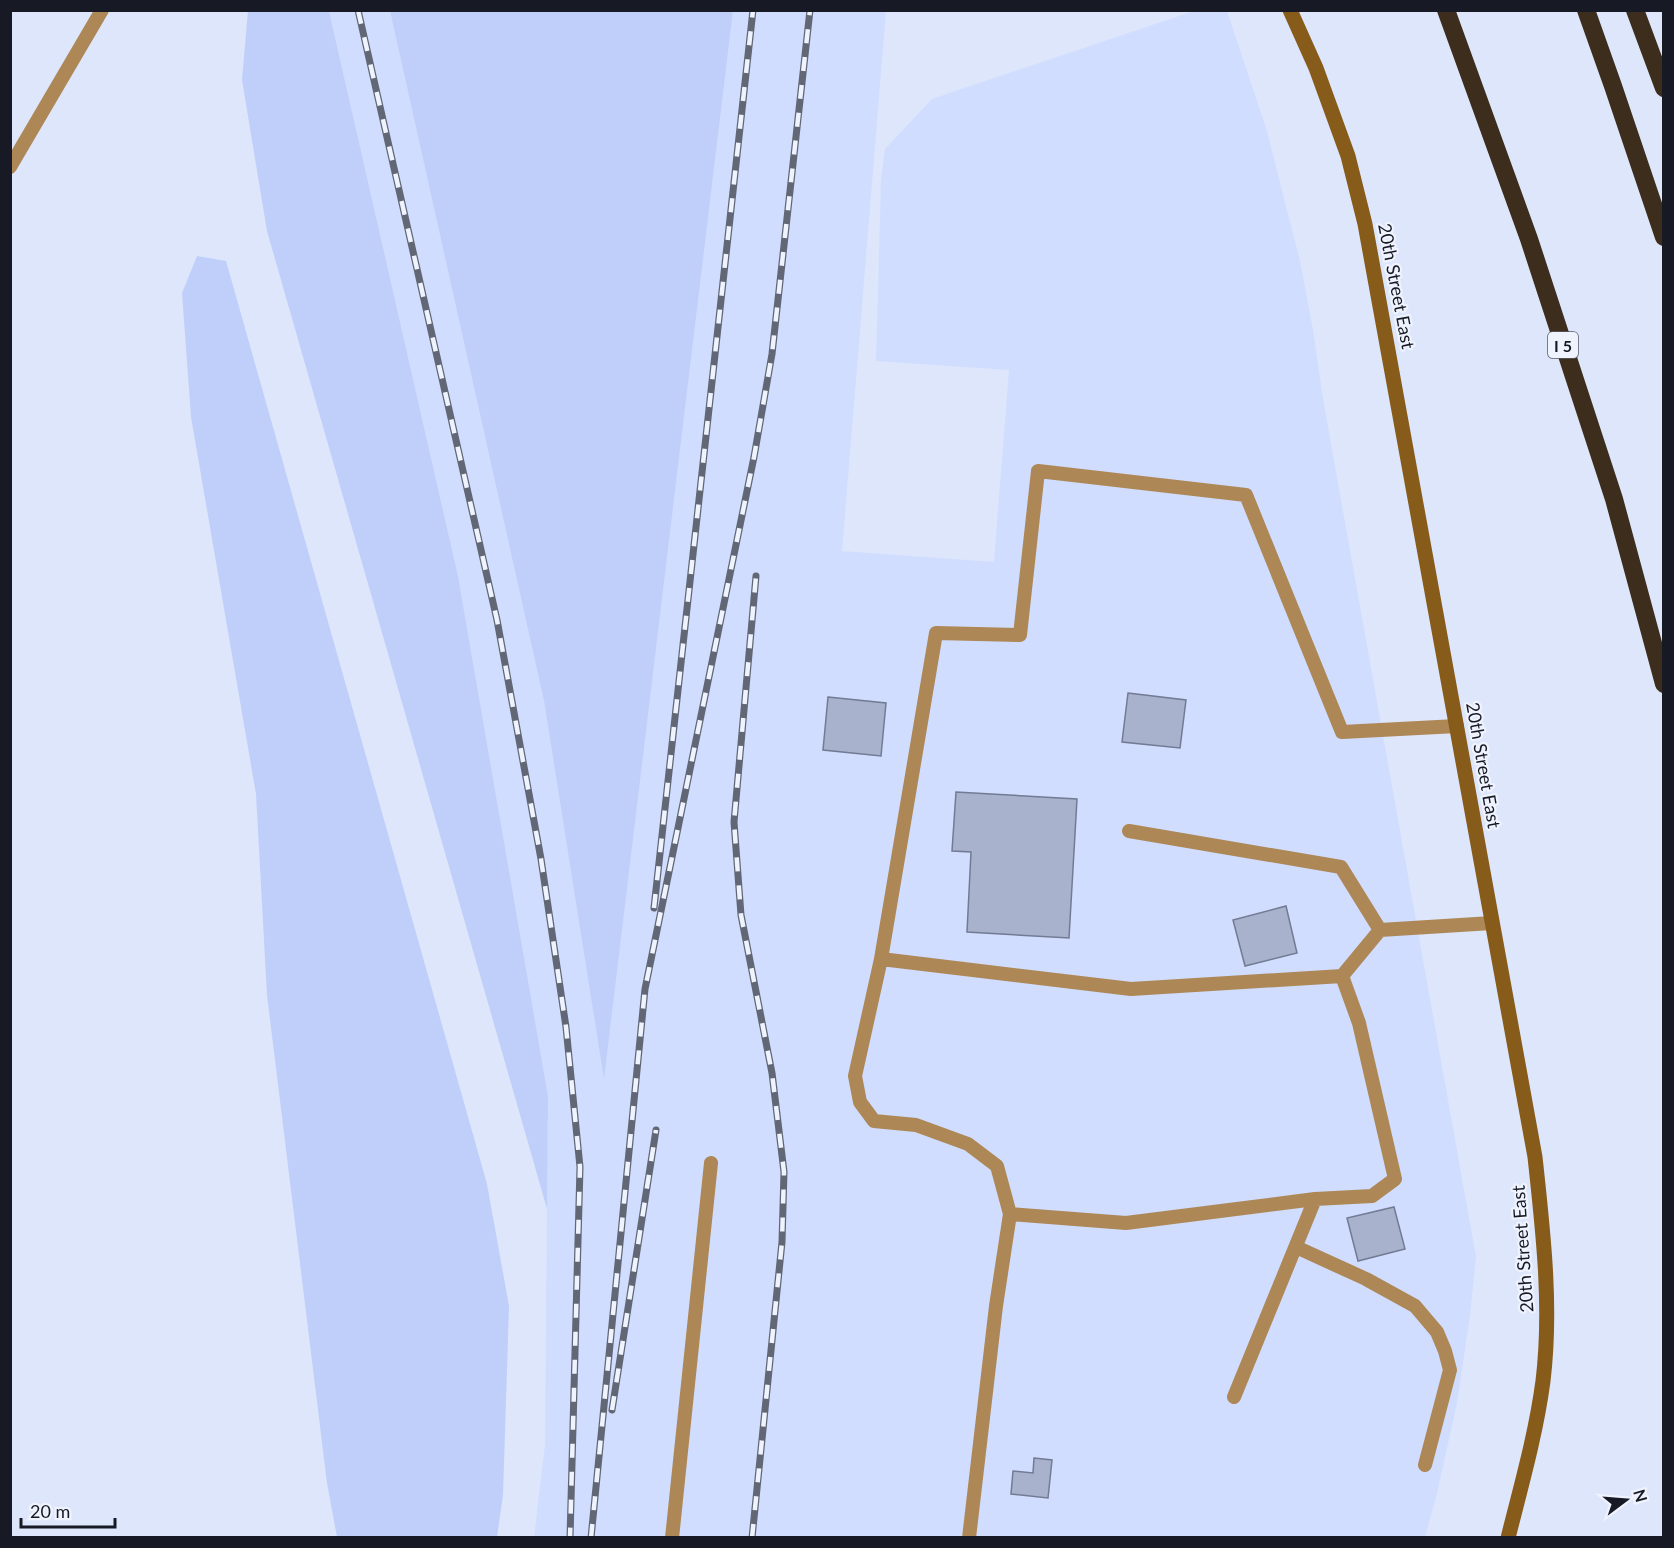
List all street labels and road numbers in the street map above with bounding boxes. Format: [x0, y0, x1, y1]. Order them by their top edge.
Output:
street label: 20th Street East [1374, 221, 1420, 351]
road number: I 5 [1548, 332, 1578, 358]
street label: 20th Street East [1462, 700, 1506, 830]
street label: 20th Street East [1507, 1184, 1537, 1313]

